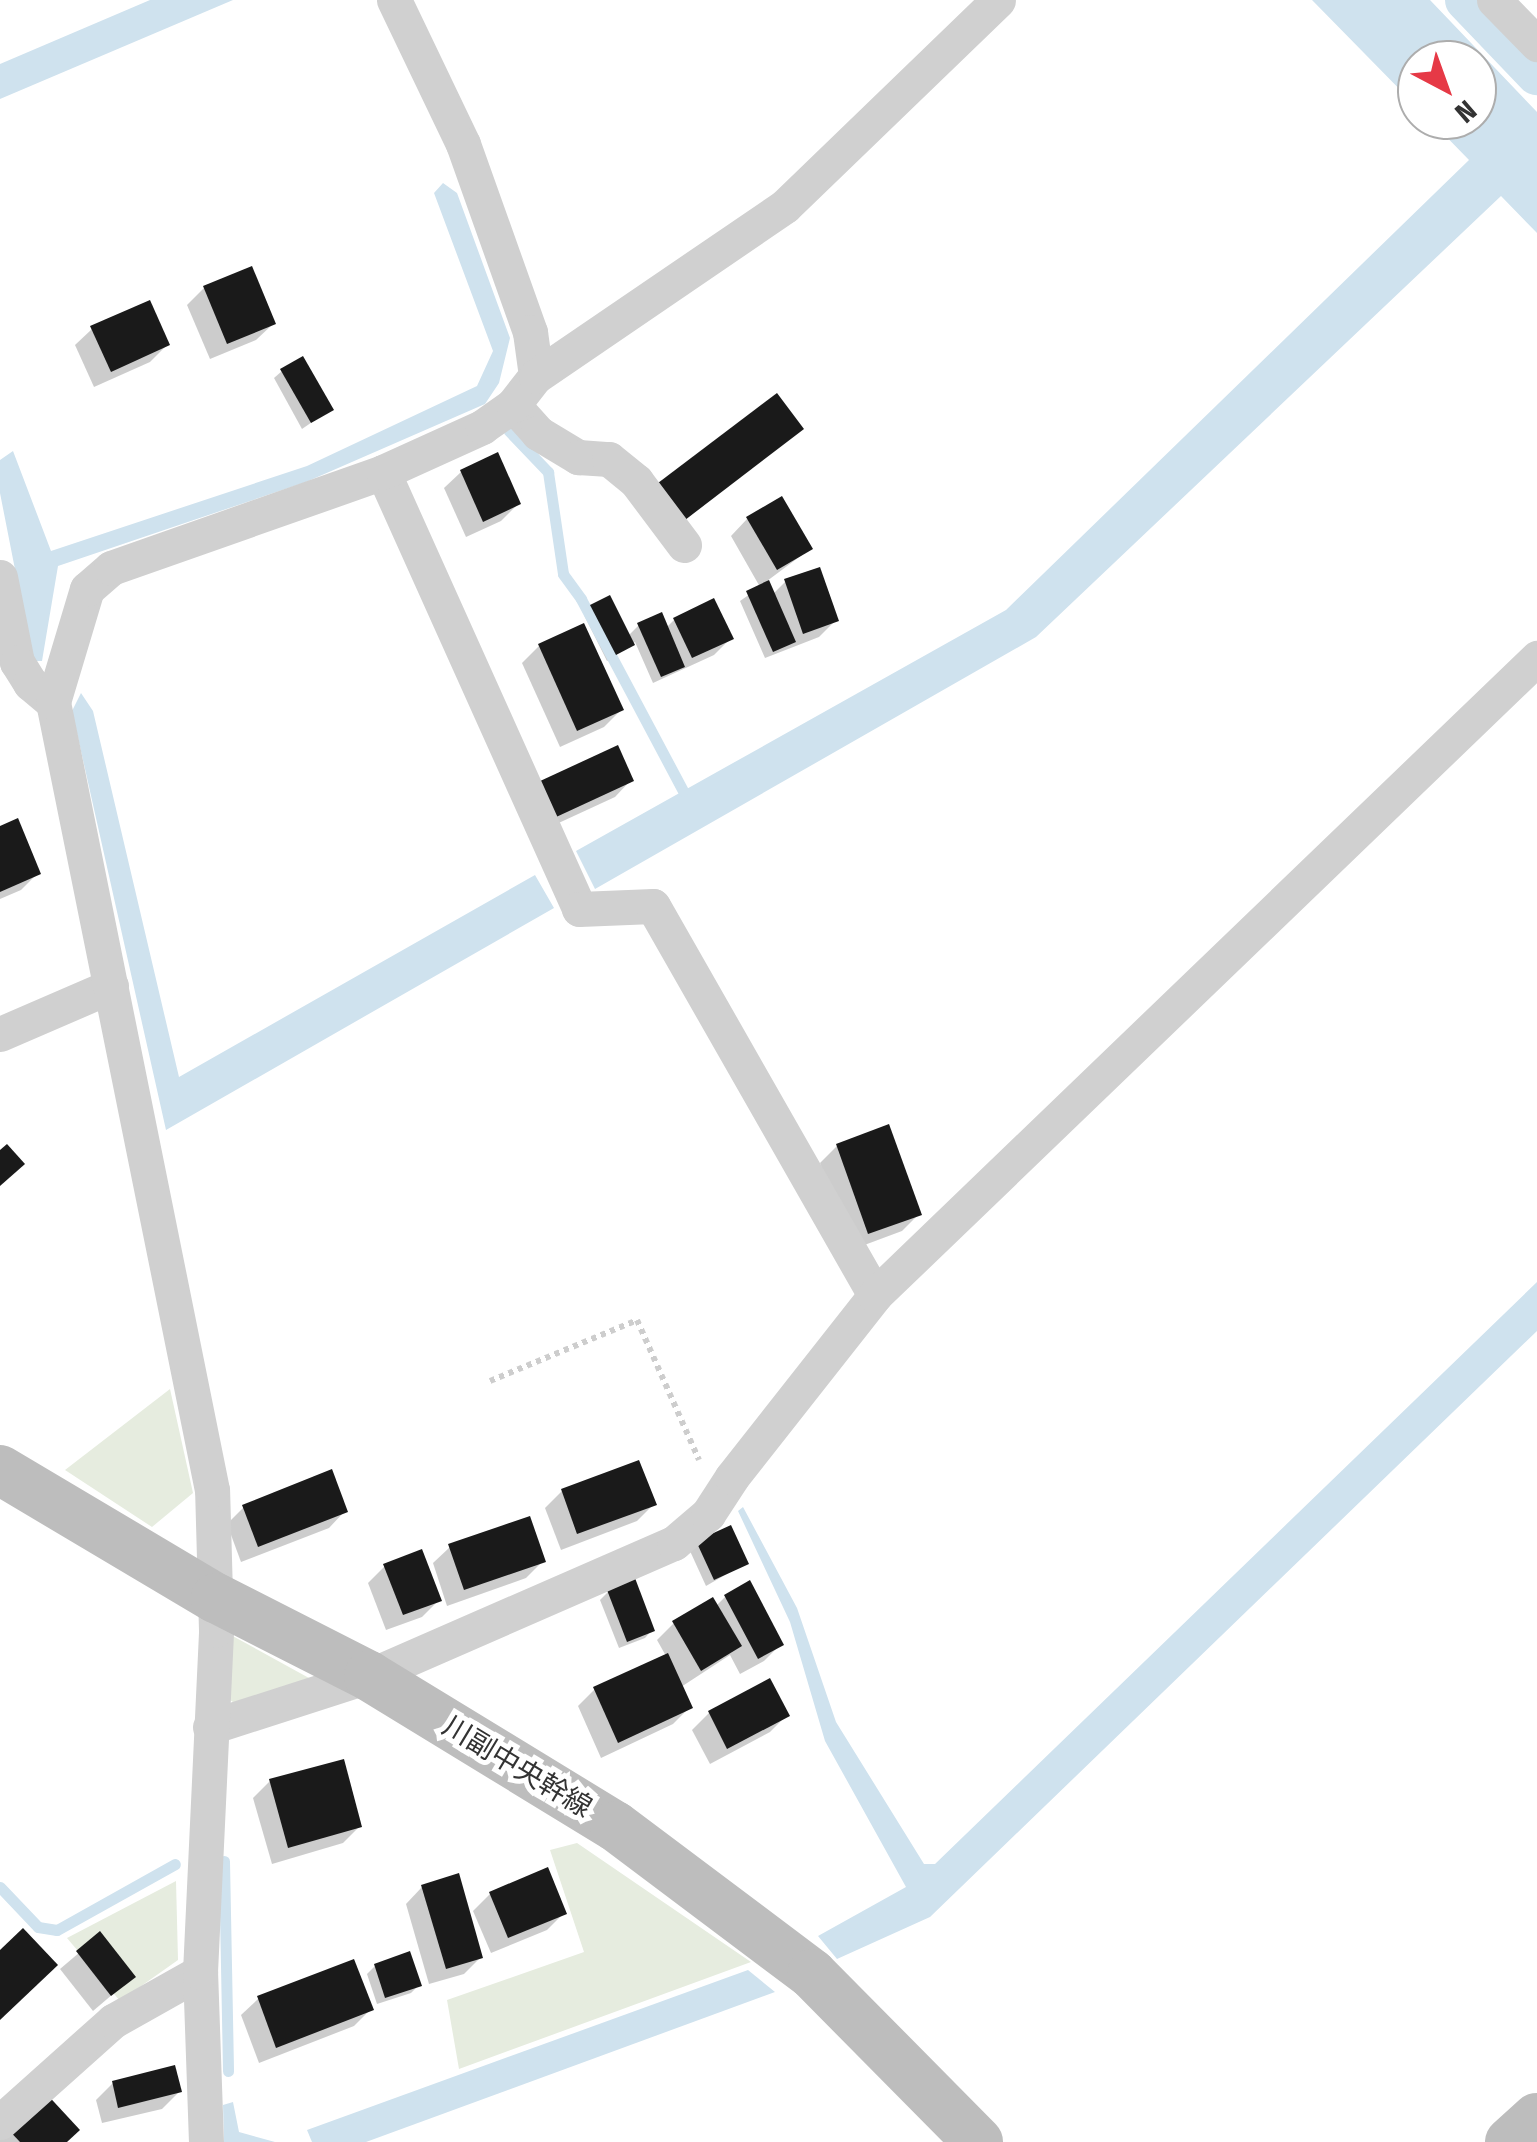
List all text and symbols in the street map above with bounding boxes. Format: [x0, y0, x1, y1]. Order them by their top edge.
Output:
north arrow [1397, 40, 1497, 140]
text: N [1449, 94, 1483, 129]
street label: 川副中央幹線 [436, 1709, 598, 1825]

